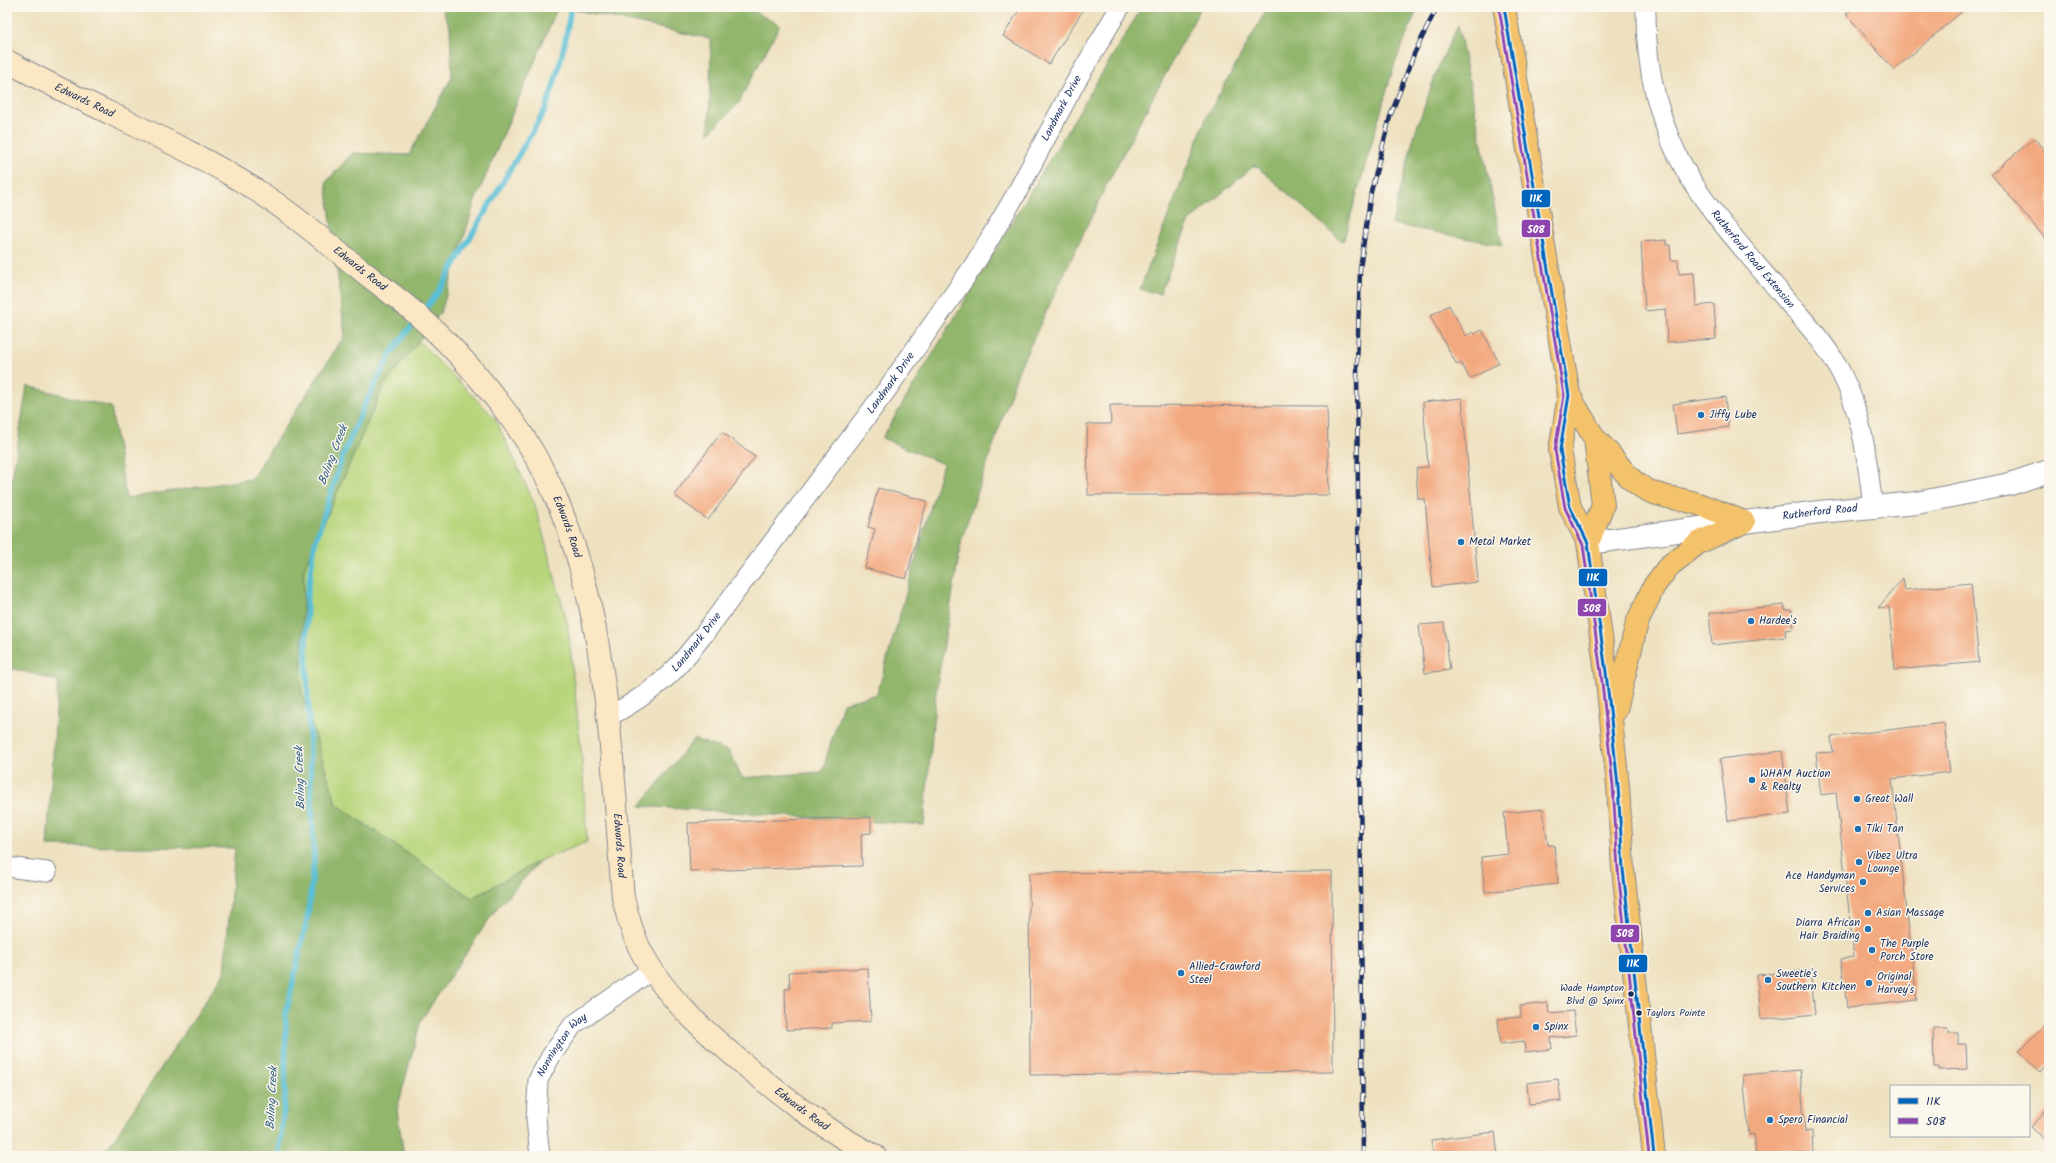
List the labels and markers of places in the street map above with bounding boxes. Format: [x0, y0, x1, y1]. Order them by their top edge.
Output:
place label: Jiffy Lube [1709, 406, 1757, 424]
marker: Jiffy Lube [1696, 410, 1706, 420]
place label: Metal Market [1469, 533, 1532, 551]
marker: Metal Market [1456, 537, 1466, 547]
place label: Hardee's [1759, 612, 1797, 630]
marker: Hardee's [1746, 616, 1756, 626]
place label: WHAM Auction & Realty [1760, 765, 1830, 796]
marker: WHAM Auction & Realty [1747, 775, 1757, 785]
place label: Great Wall [1865, 790, 1914, 808]
marker: Great Wall [1852, 794, 1862, 804]
place label: Tiki Tan [1866, 820, 1904, 838]
marker: Tiki Tan [1853, 824, 1863, 834]
place label: Vibez Ultra Lounge [1867, 847, 1918, 878]
marker: Vibez Ultra Lounge [1854, 857, 1864, 867]
place label: Ace Handyman Services [1785, 867, 1855, 898]
marker: Ace Handyman Services [1858, 877, 1868, 887]
place label: Asian Massage [1876, 904, 1944, 922]
marker: Asian Massage [1863, 908, 1873, 918]
place label: Diarra African Hair Braiding [1795, 914, 1860, 945]
marker: Diarra African Hair Braiding [1863, 924, 1873, 934]
place label: The Purple Porch Store [1880, 935, 1934, 966]
marker: The Purple Porch Store [1867, 945, 1877, 955]
place label: Allied-Crawford Steel [1189, 958, 1261, 989]
place label: Sweetie's Southern Kitchen [1776, 965, 1856, 996]
marker: Allied-Crawford Steel [1176, 968, 1186, 978]
place label: Original Harvey's [1877, 968, 1915, 999]
marker: Sweetie's Southern Kitchen [1763, 975, 1773, 985]
marker: Original Harvey's [1864, 978, 1874, 988]
place label: Wade Hampton Blvd @ Spinx [1560, 980, 1625, 1009]
marker: Wade Hampton Blvd @ Spinx [1626, 989, 1636, 999]
place label: Taylors Pointe [1646, 1005, 1706, 1021]
marker: Taylors Pointe [1634, 1008, 1644, 1018]
place label: Spinx [1544, 1018, 1569, 1036]
marker: Spinx [1531, 1022, 1541, 1032]
place label: Spero Financial [1778, 1111, 1848, 1129]
marker: Spero Financial [1765, 1115, 1775, 1125]

